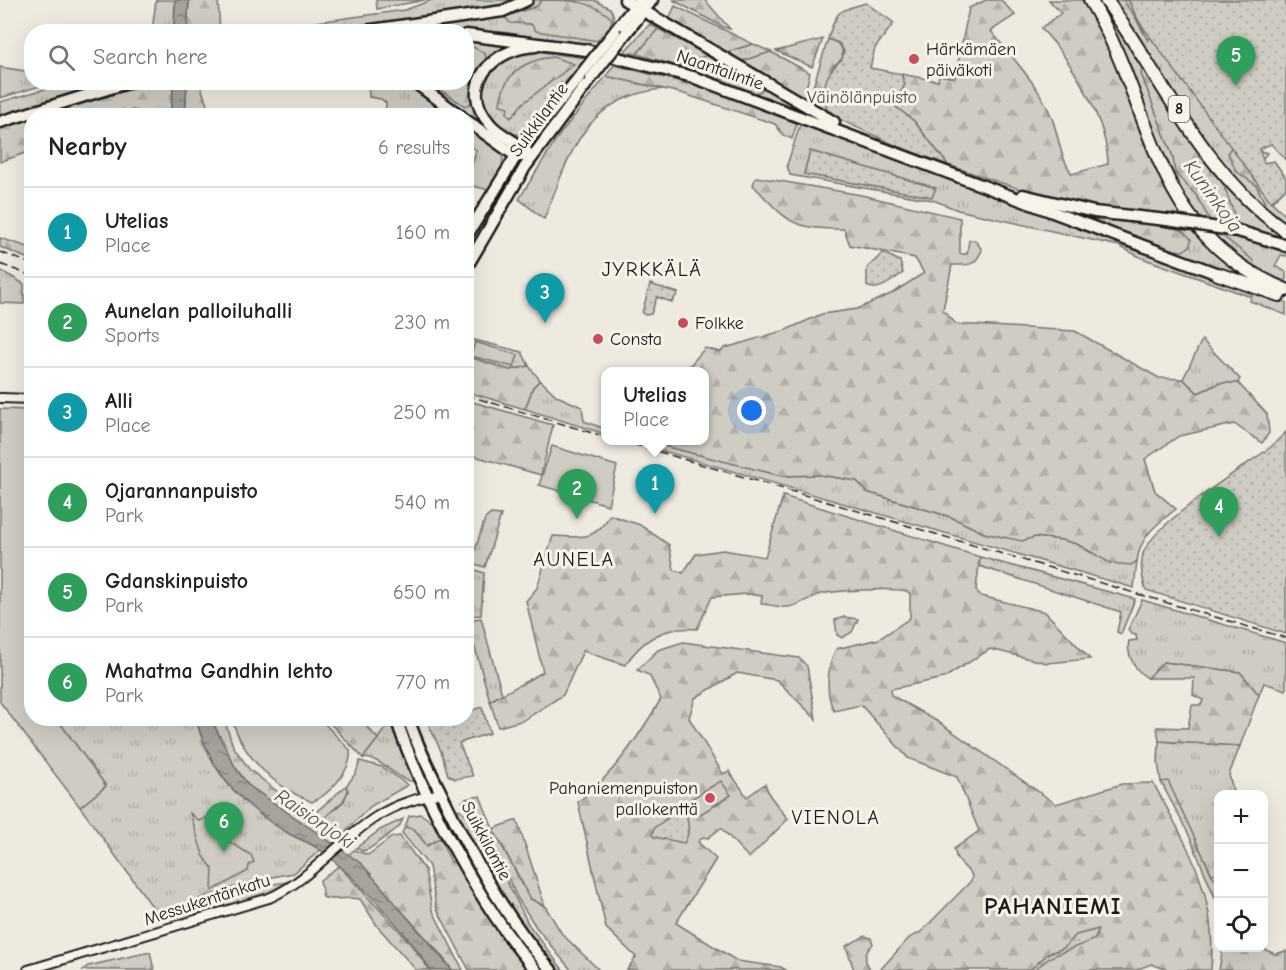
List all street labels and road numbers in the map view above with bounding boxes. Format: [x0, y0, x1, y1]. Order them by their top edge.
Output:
street label: Naantalintie [674, 45, 766, 95]
street label: Suikkilantie [505, 79, 573, 161]
road number: 8 [1168, 96, 1190, 122]
street label: Suikkilantie [457, 798, 515, 884]
street label: Messukentänkatu [141, 870, 273, 930]

